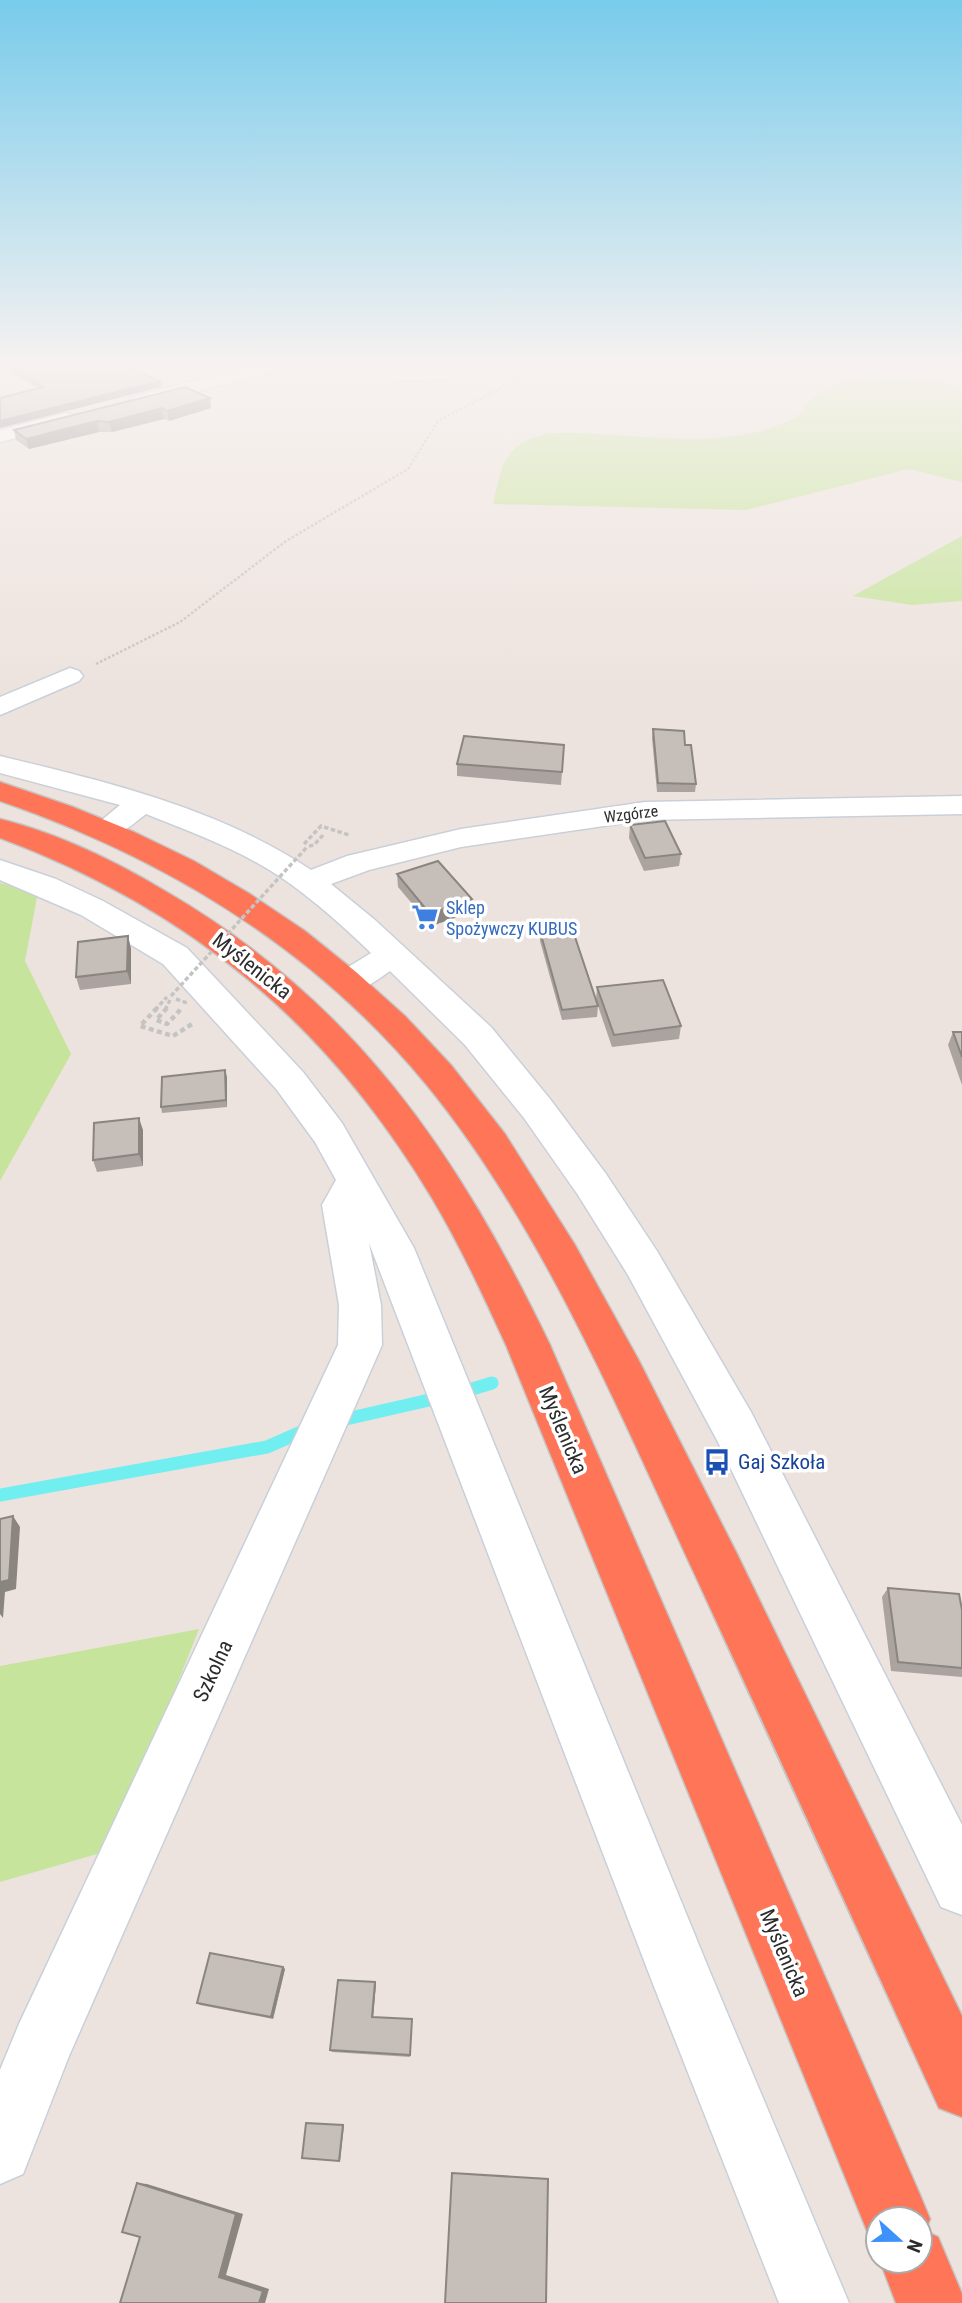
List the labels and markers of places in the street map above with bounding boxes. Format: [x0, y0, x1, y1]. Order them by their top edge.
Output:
place label: Sklep Spożywczy KUBUS [446, 897, 577, 939]
supermarket icon: Sklep Spożywczy KUBUS [410, 902, 440, 932]
bus stop icon: Gaj Szkoła [702, 1447, 732, 1477]
place label: Gaj Szkoła [738, 1450, 825, 1474]

